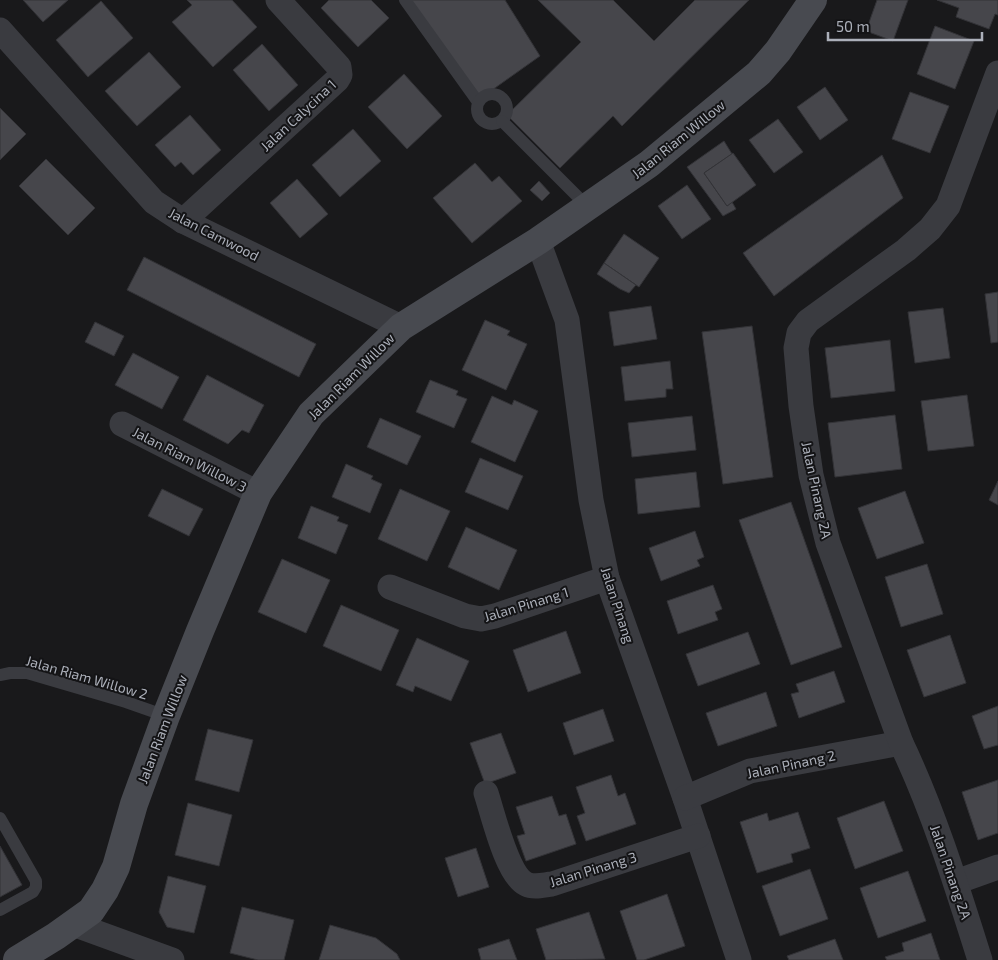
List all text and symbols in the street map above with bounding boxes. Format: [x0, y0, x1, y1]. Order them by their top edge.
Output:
scale bar [828, 10, 982, 42]
text: 50 m [836, 17, 870, 35]
street label: Jalan Calycina 1 [257, 76, 339, 154]
street label: Jalan Riam Willow [628, 96, 728, 182]
street label: Jalan Camwood [166, 204, 262, 264]
street label: Jalan Riam Willow [304, 329, 398, 423]
street label: Jalan Riam Willow 3 [130, 423, 250, 495]
street label: Jalan Pinang 2A [798, 440, 836, 540]
street label: Jalan Pinang [598, 565, 638, 645]
street label: Jalan Pinang 1 [482, 583, 570, 625]
street label: Jalan Riam Willow 2 [24, 651, 150, 703]
street label: Jalan Riam Willow [133, 672, 191, 786]
street label: Jalan Pinang 2 [745, 746, 837, 782]
street label: Jalan Pinang 2A [927, 823, 975, 922]
street label: Jalan Pinang 3 [548, 848, 638, 890]

